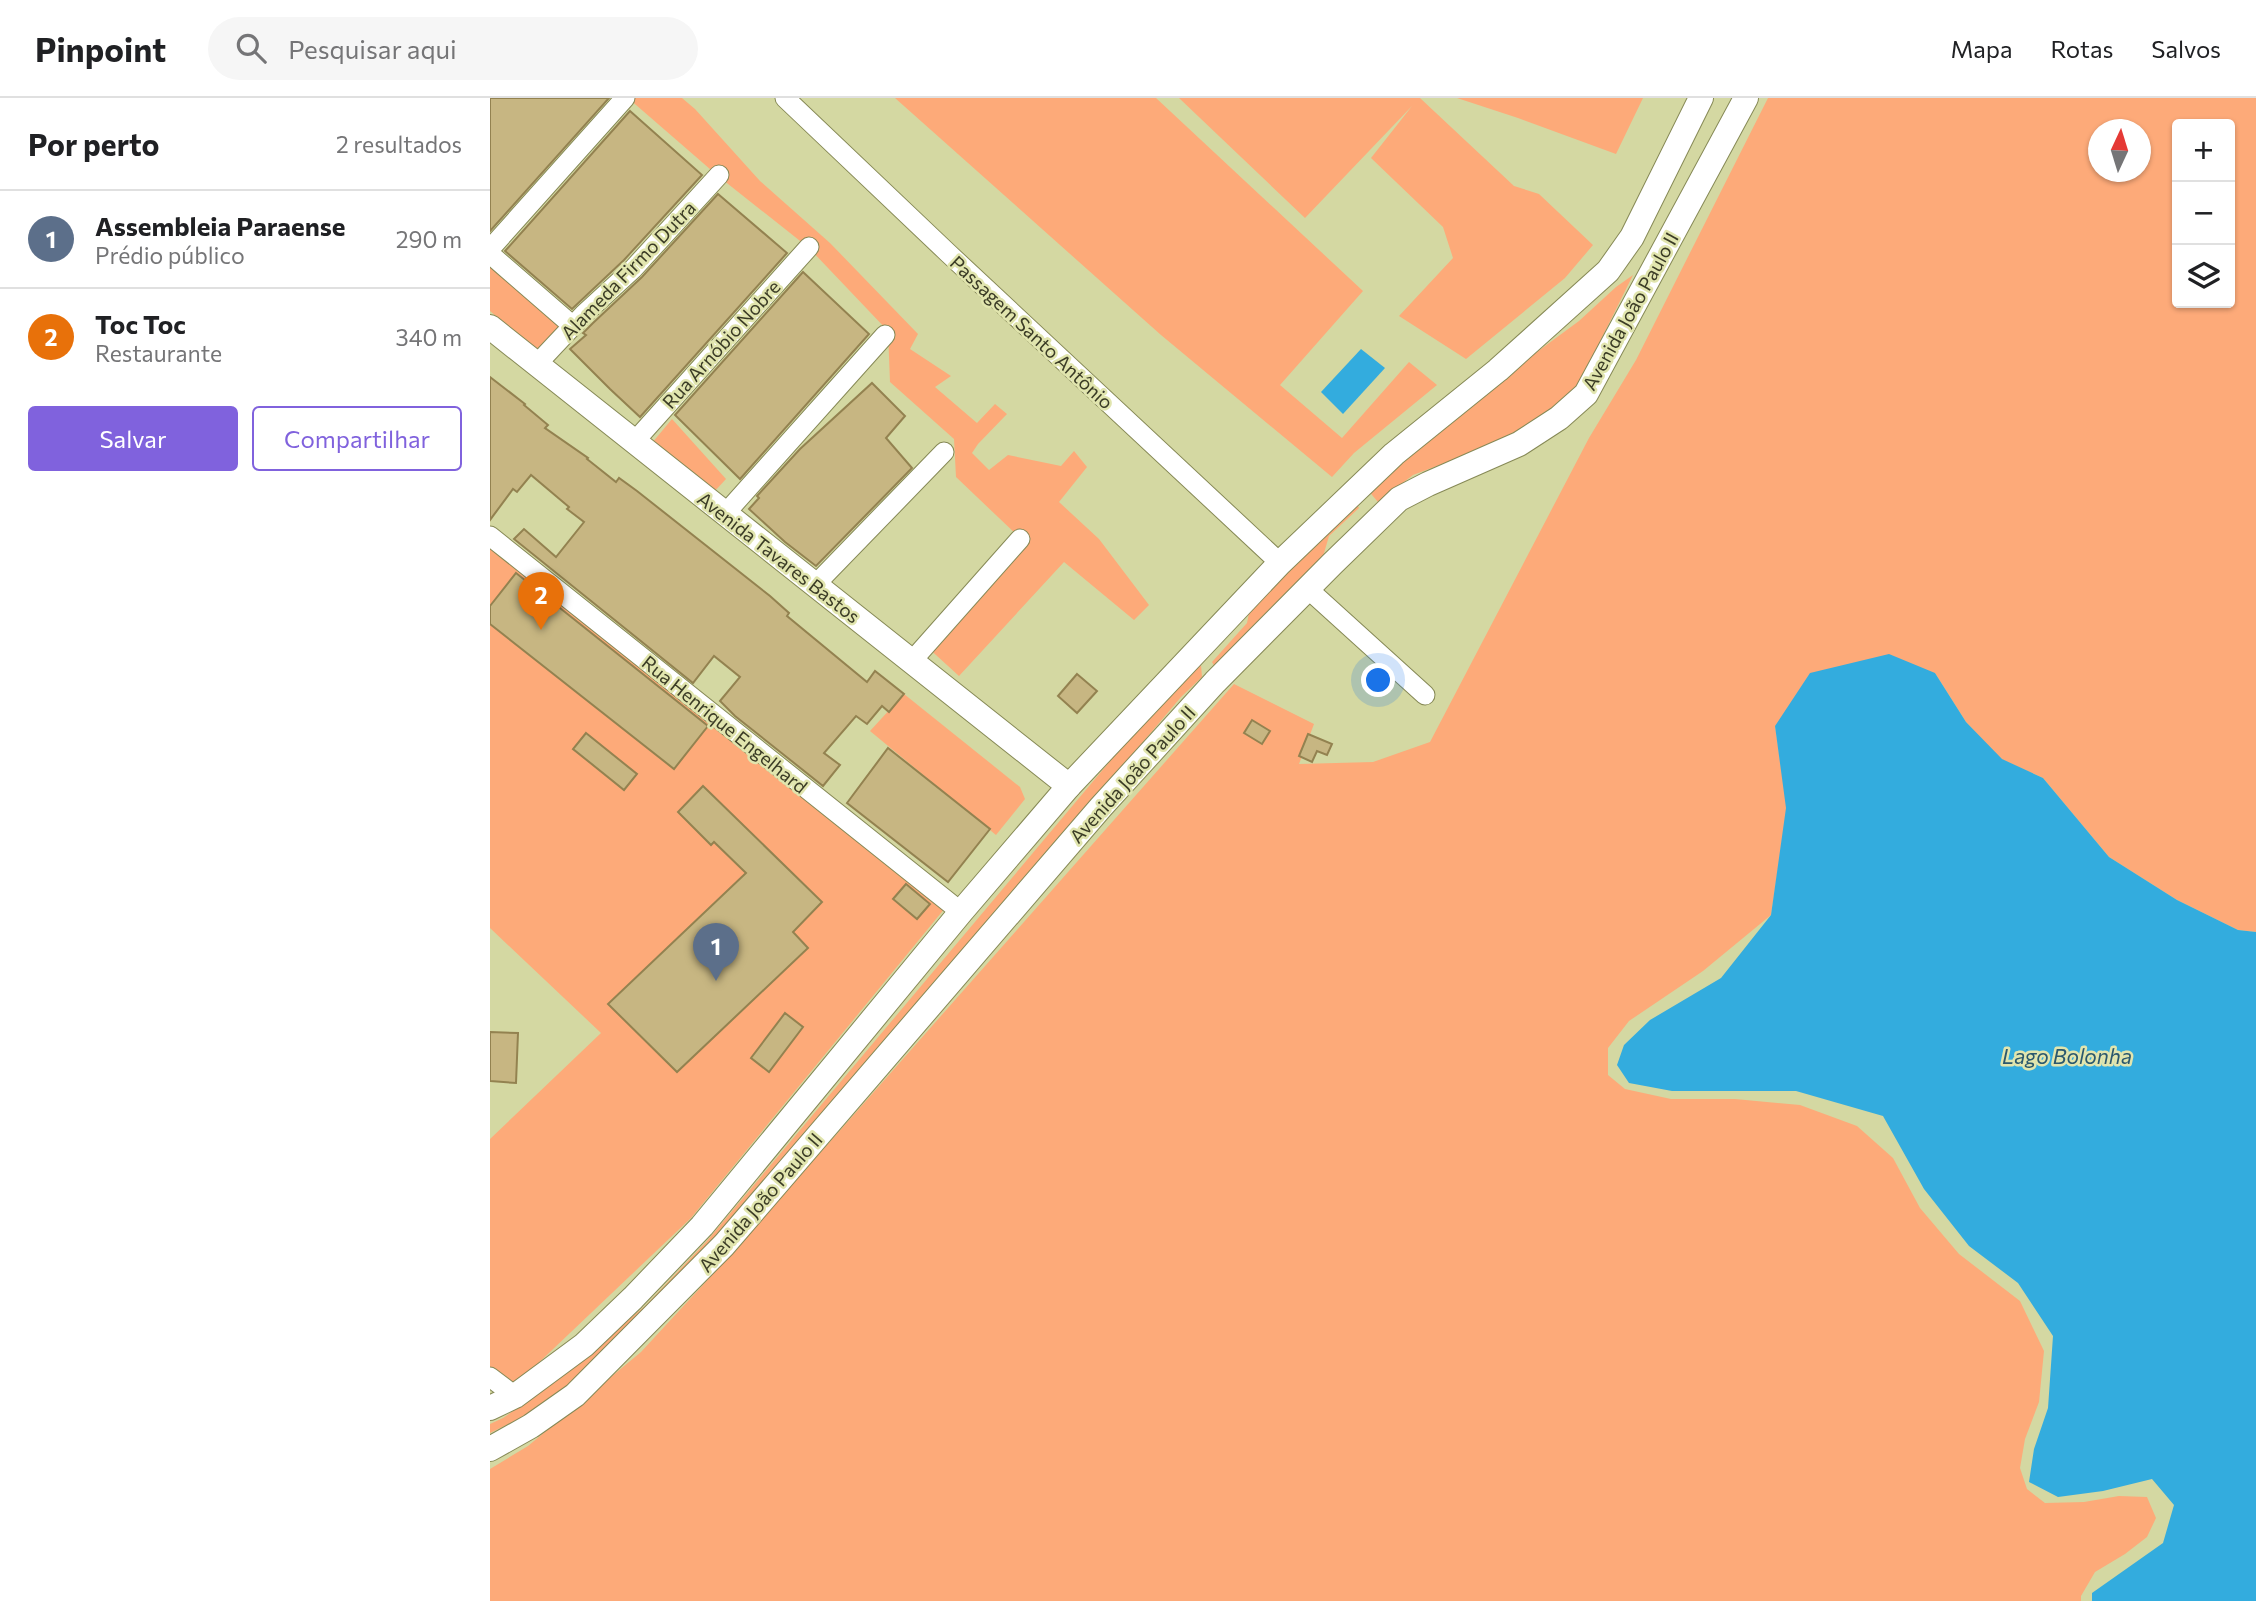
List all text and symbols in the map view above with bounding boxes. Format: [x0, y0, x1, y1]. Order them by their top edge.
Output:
search box [208, 17, 698, 80]
text: Pinpoint [35, 28, 166, 69]
icon: search [232, 29, 270, 67]
text: Pesquisar aqui [288, 33, 457, 64]
text: Mapa [1951, 34, 2013, 63]
text: Rotas [2051, 34, 2113, 63]
text: Salvos [2151, 34, 2221, 63]
north arrow [2088, 119, 2151, 182]
map controls [2172, 119, 2235, 308]
button: + [2172, 119, 2235, 182]
text: Por perto [28, 125, 160, 162]
text: 2 resultados [336, 130, 462, 158]
button: − [2172, 182, 2235, 245]
street label: Alameda Firmo Dutra [556, 196, 700, 344]
text: Assembleia Paraense [95, 210, 346, 241]
text: 1 [46, 225, 56, 253]
text: 290 m [396, 225, 462, 253]
street label: Avenida João Paulo II [1577, 228, 1683, 394]
text: Prédio público [95, 241, 245, 269]
button: layers [2172, 245, 2235, 308]
street label: Passagem Santo Antônio [946, 251, 1118, 413]
street label: Rua Arnóbio Nobre [657, 275, 785, 413]
text: Toc Toc [95, 308, 186, 339]
text: 2 [44, 323, 58, 351]
text: 340 m [396, 323, 462, 351]
text: Restaurante [95, 339, 222, 367]
button: Salvar [28, 406, 238, 471]
button: Compartilhar [252, 406, 462, 471]
street label: Avenida Tavares Bastos [693, 486, 865, 628]
pin: 2 [518, 572, 564, 630]
street label: Rua Henrique Engelhard [638, 650, 812, 798]
your location [1361, 663, 1395, 697]
street label: Avenida João Paulo II [1064, 701, 1200, 847]
pin: 1 [693, 923, 739, 981]
water label: Lago Bolonha [2002, 1043, 2132, 1068]
street label: Avenida João Paulo II [693, 1128, 827, 1276]

